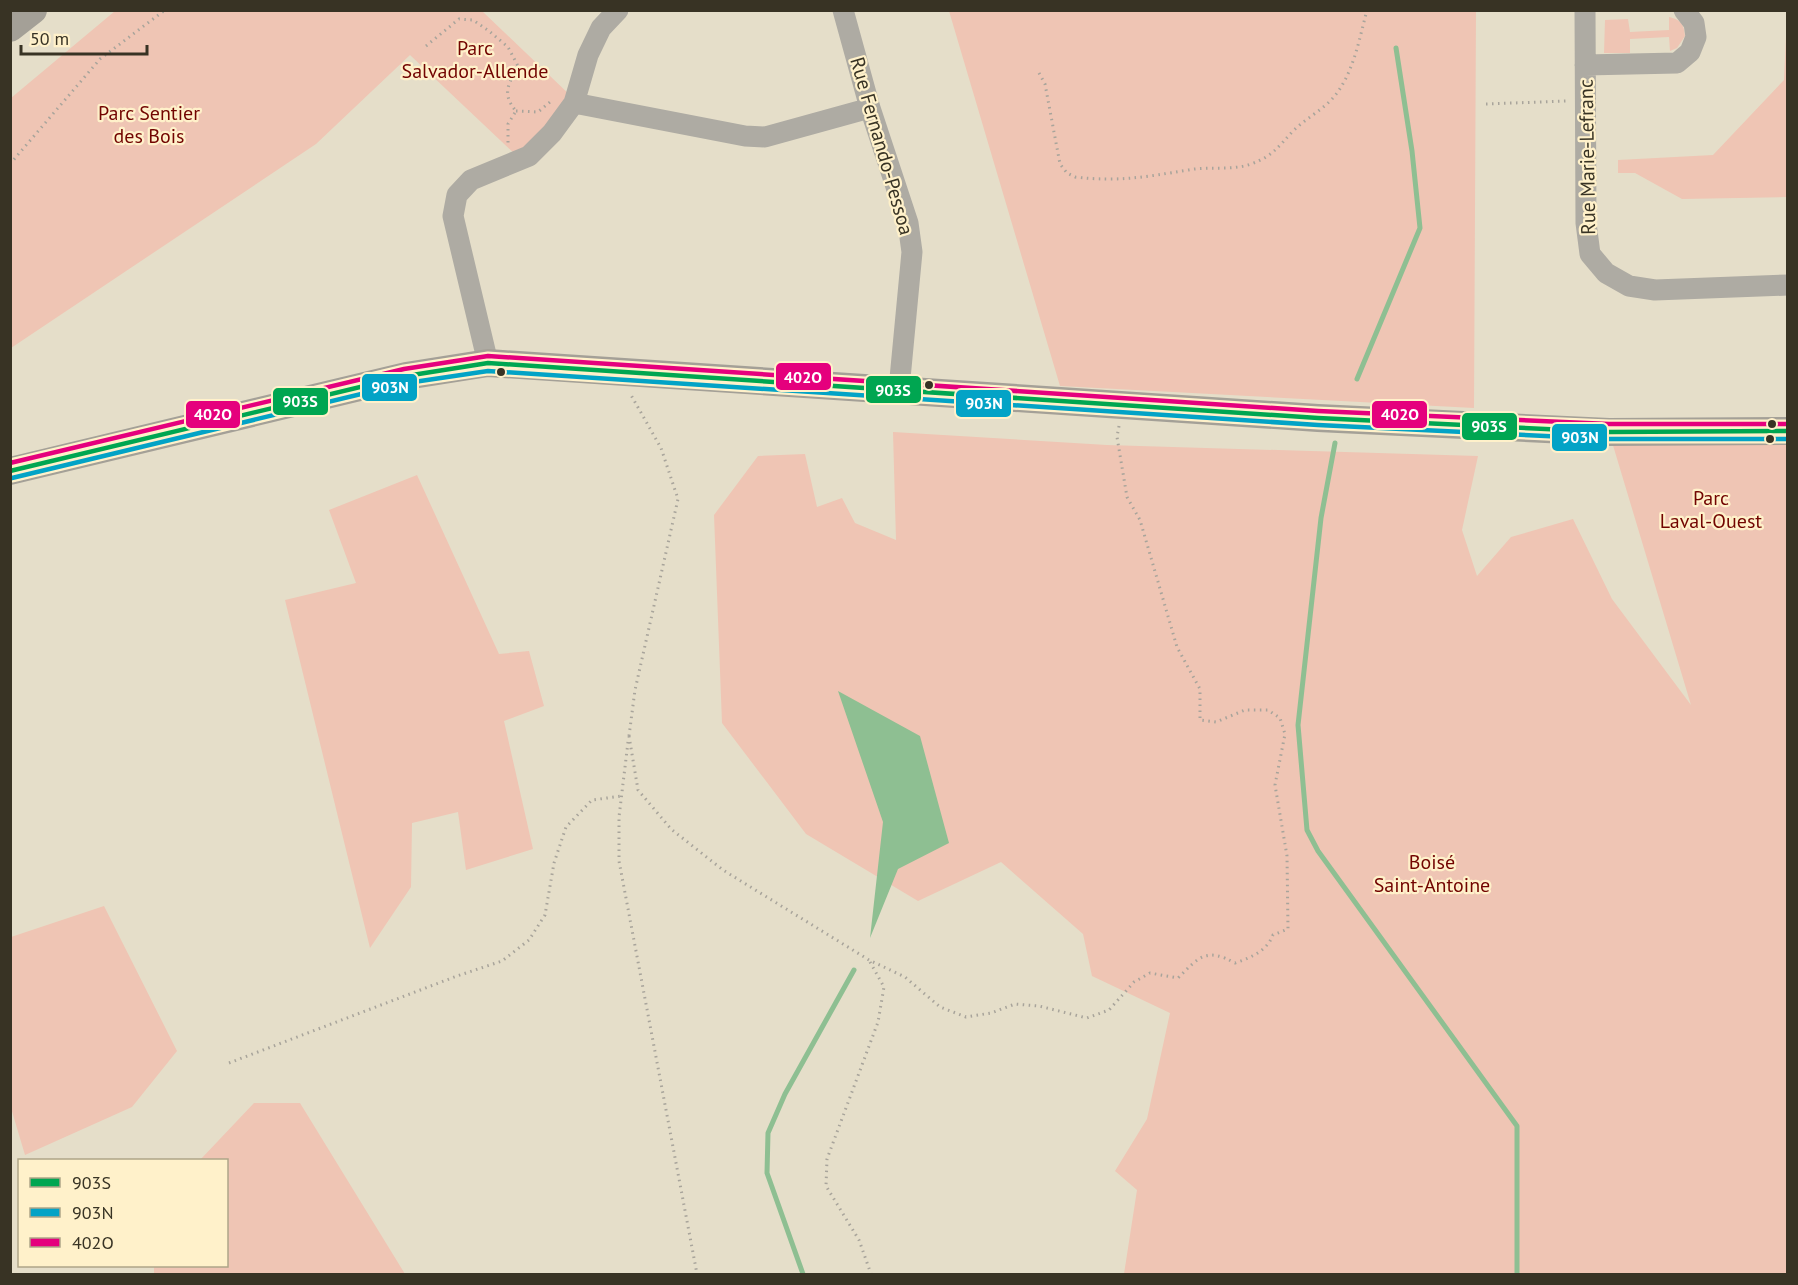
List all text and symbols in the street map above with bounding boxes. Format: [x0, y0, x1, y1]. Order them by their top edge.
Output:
scale bar [21, 18, 147, 56]
text: 50 m [30, 27, 69, 50]
park label: Parc Salvador-Allende [402, 35, 548, 84]
street label: Rue Fernando-Pessoa [844, 54, 920, 238]
street label: Rue Marie-Lefranc [1573, 79, 1601, 235]
park label: Parc Sentier des Bois [98, 100, 200, 149]
line badge: 402O [775, 362, 832, 391]
unlabelled marker [495, 366, 507, 378]
text: 402O [784, 367, 822, 387]
line badge: 903N [361, 373, 418, 402]
line badge: 903S [865, 375, 922, 404]
text: 903N [371, 377, 409, 397]
unlabelled marker [923, 379, 935, 391]
text: 903S [875, 380, 911, 400]
line badge: 903S [272, 387, 329, 416]
line badge: 903N [955, 389, 1012, 418]
text: 903S [282, 391, 318, 411]
text: 903N [965, 393, 1003, 413]
line badge: 402O [185, 400, 241, 429]
line badge: 402O [1371, 400, 1428, 429]
text: 402O [194, 404, 232, 424]
text: 402O [1381, 404, 1419, 424]
line badge: 903S [1461, 412, 1518, 441]
text: 903S [1471, 416, 1507, 436]
unlabelled marker [1766, 418, 1778, 430]
line badge: 903N [1551, 423, 1608, 452]
text: 903N [1561, 427, 1599, 447]
unlabelled marker [1764, 433, 1776, 445]
park label: Parc Laval-Ouest [1660, 485, 1762, 534]
park label: Boisé Saint-Antoine [1374, 849, 1490, 898]
legend [18, 1159, 228, 1267]
text: 903S [72, 1171, 111, 1194]
text: 903N [72, 1201, 114, 1224]
text: 402O [72, 1231, 114, 1254]

